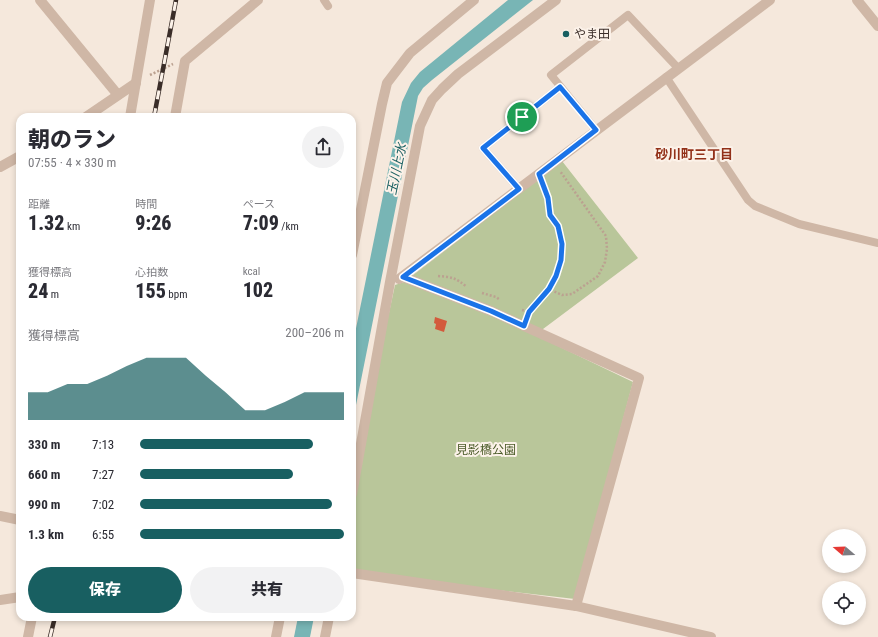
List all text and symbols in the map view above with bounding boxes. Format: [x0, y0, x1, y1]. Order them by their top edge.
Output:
place label: やま田 [574, 27, 610, 41]
marker: やま田 [561, 29, 571, 39]
pin [505, 100, 539, 134]
icon: arrive [511, 106, 533, 128]
button: share [302, 126, 344, 168]
text: 朝のラン [28, 127, 116, 152]
water label: 玉川上水 [384, 140, 410, 196]
district label: 砂川町三丁目 [655, 147, 733, 162]
text: 07:55 · 4 × 330 m [28, 155, 116, 170]
text: 距離 [28, 198, 50, 211]
text: 時間 [135, 198, 157, 211]
text: ペース [243, 198, 275, 211]
text: 1.32 [28, 211, 64, 235]
text: 9:26 [135, 211, 171, 235]
text: 7:09 [243, 211, 279, 235]
text: km [64, 220, 80, 233]
text: /km [279, 220, 299, 233]
text: kcal [243, 265, 260, 278]
text: 獲得標高 [28, 266, 72, 279]
text: 心拍数 [135, 266, 168, 279]
text: 102 [243, 278, 273, 302]
text: 24 [28, 279, 48, 303]
text: 155 [135, 279, 166, 303]
text: m [48, 288, 59, 301]
text: bpm [166, 288, 187, 301]
text: 200–206 m [285, 325, 344, 340]
text: 獲得標高 [28, 328, 80, 343]
text: 330 m [28, 437, 60, 452]
text: 7:13 [92, 437, 114, 452]
park label: 見影橋公園 [456, 443, 516, 457]
text: 660 m [28, 467, 60, 482]
text: 7:27 [92, 467, 114, 482]
text: 990 m [28, 497, 60, 512]
text: 7:02 [92, 497, 114, 512]
text: 1.3 km [28, 527, 64, 542]
text: 6:55 [92, 527, 114, 542]
north arrow [822, 529, 866, 573]
map controls [822, 529, 866, 625]
button: 保存 [28, 567, 182, 613]
button: 共有 [190, 567, 344, 613]
button: locate [822, 581, 866, 625]

